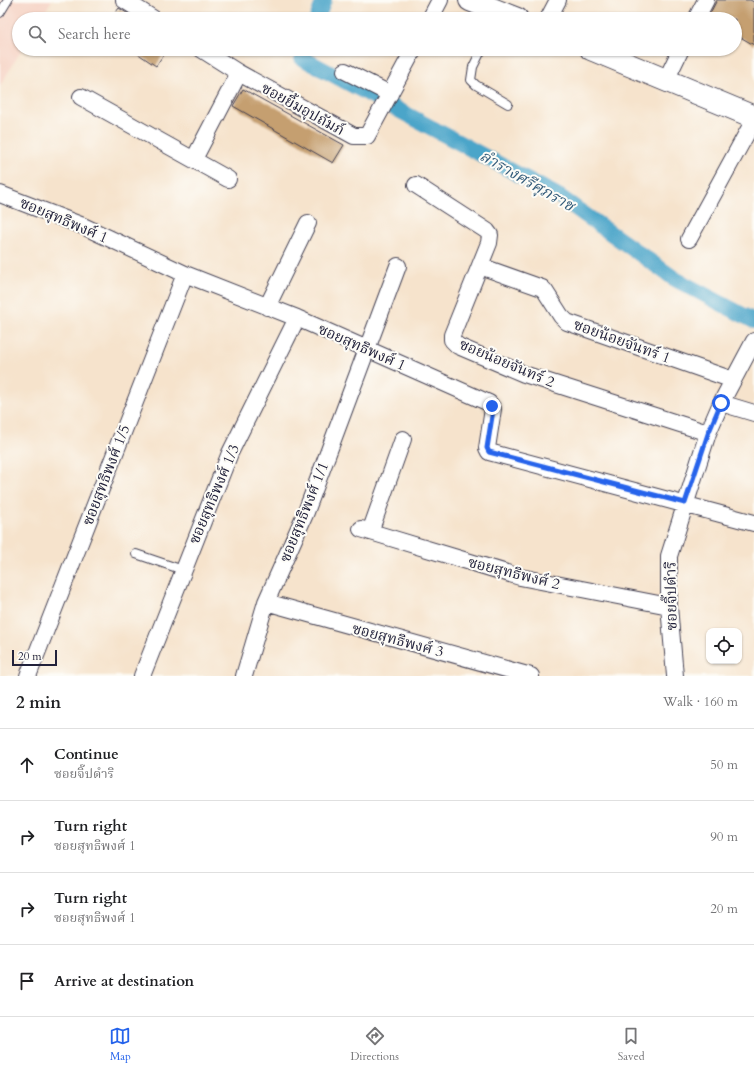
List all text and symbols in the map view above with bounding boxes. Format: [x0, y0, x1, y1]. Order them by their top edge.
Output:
search box [12, 12, 742, 56]
icon: search [26, 23, 48, 45]
text: Search here [58, 24, 131, 44]
street label: ซอยยิ้มอุปถัมภ์ [257, 77, 349, 141]
water label: ลำรางศรีศุภราช [476, 145, 580, 218]
street label: ซอยสุทธิพงศ์ 1 [16, 192, 111, 249]
street label: ซอยน้อยจันทร์ 1 [571, 314, 673, 368]
street label: ซอยสุทธิพงศ์ 1 [315, 319, 409, 376]
street label: ซอยน้อยจันทร์ 2 [456, 334, 558, 392]
route start [712, 394, 730, 412]
route end [483, 397, 501, 415]
street label: ซอยสุทธิพงศ์ 1/5 [78, 422, 135, 529]
street label: ซอยสุทธิพงศ์ 1/3 [184, 441, 245, 547]
street label: ซอยสุทธิพงศ์ 1/1 [275, 459, 334, 566]
street label: ซอยสุทธิพงศ์ 2 [466, 552, 562, 595]
street label: ซอยจิ๊ปดำริ [660, 561, 682, 631]
street label: ซอยสุทธิพงศ์ 3 [350, 618, 446, 663]
map controls [706, 628, 742, 664]
button: locate [706, 628, 742, 664]
scale bar [12, 648, 57, 667]
text: 20 m [18, 649, 42, 664]
text: 2 min [16, 691, 61, 714]
text: Walk · 160 m [663, 693, 738, 711]
text: Continue [54, 744, 119, 764]
icon: ahead [16, 754, 38, 776]
text: 50 m [710, 756, 738, 774]
text: ซอยจิ๊ปดำริ [54, 765, 114, 783]
text: Turn right [54, 816, 127, 836]
icon: right [16, 826, 38, 848]
text: 90 m [710, 828, 738, 846]
text: ซอยสุทธิพงศ์ 1 [54, 837, 136, 855]
text: Turn right [54, 888, 127, 908]
icon: right [16, 898, 38, 920]
text: 20 m [710, 900, 738, 918]
text: ซอยสุทธิพงศ์ 1 [54, 909, 136, 927]
icon: arrive [16, 970, 38, 992]
text: Arrive at destination [54, 971, 194, 991]
tab: Map [109, 1025, 131, 1064]
tab: Directions [350, 1025, 399, 1064]
tab: Saved [618, 1025, 645, 1064]

